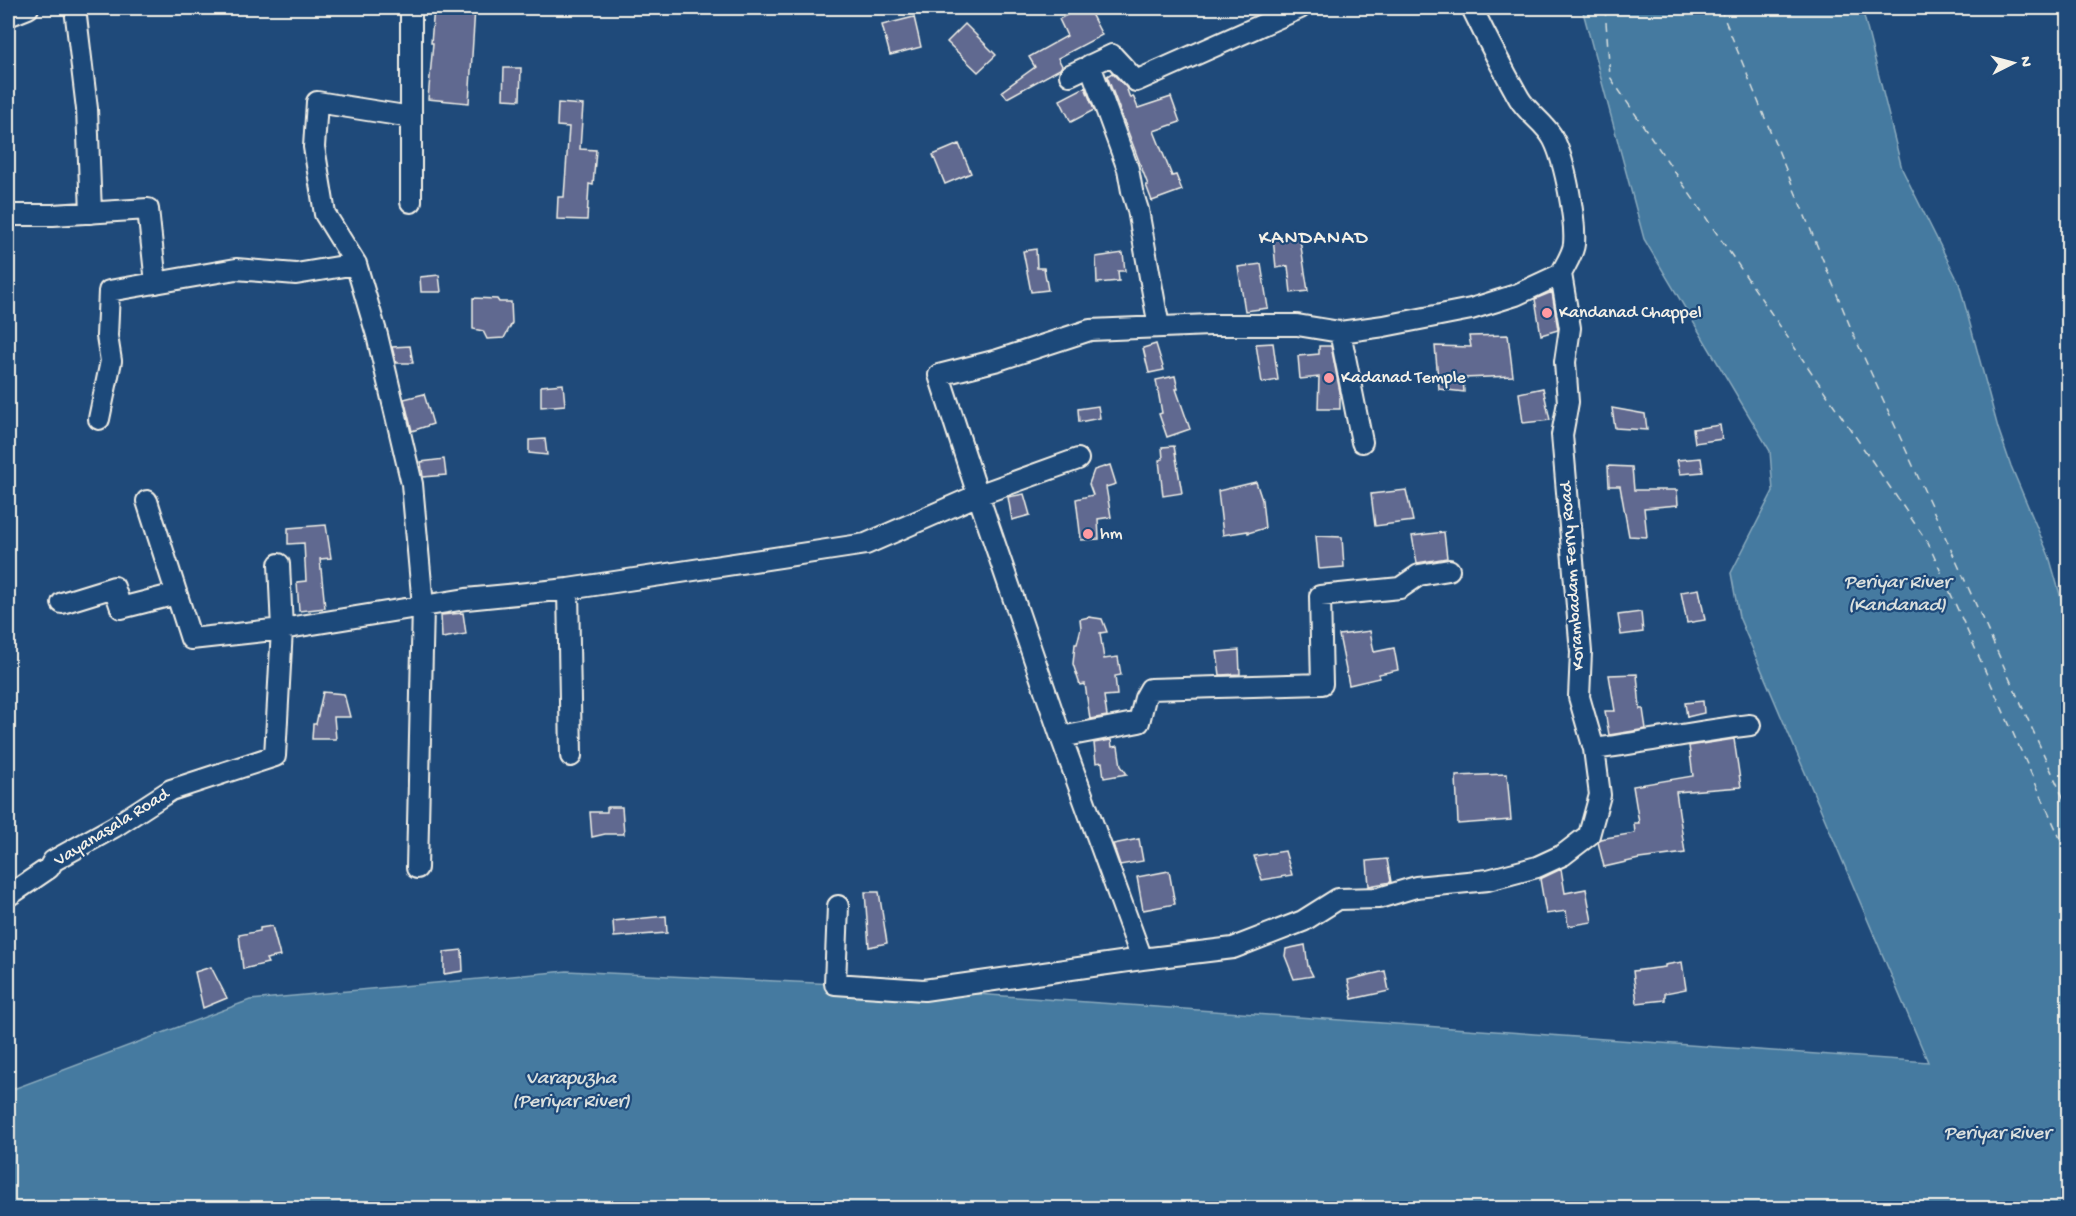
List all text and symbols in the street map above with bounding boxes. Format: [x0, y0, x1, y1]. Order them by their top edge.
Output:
north arrow [1983, 33, 2043, 93]
text: N [2014, 56, 2034, 69]
district label: KANDANAD [1259, 228, 1369, 251]
place label: Kandanad Chappel [1559, 303, 1702, 324]
marker: Kandanad Chappel [1540, 306, 1554, 320]
place label: Kadanad Temple [1341, 368, 1467, 389]
marker: Kadanad Temple [1322, 371, 1336, 385]
street label: Korambadam Ferry Road [1556, 479, 1590, 671]
place label: hm [1100, 524, 1123, 545]
marker: hm [1081, 527, 1095, 541]
water label: Periyar River (Kandanad) [1844, 572, 1954, 618]
street label: Vayanasala Road [50, 783, 175, 872]
water label: Varapuzha (Periyar River) [512, 1068, 630, 1114]
water label: Periyar River [1944, 1123, 2054, 1146]

